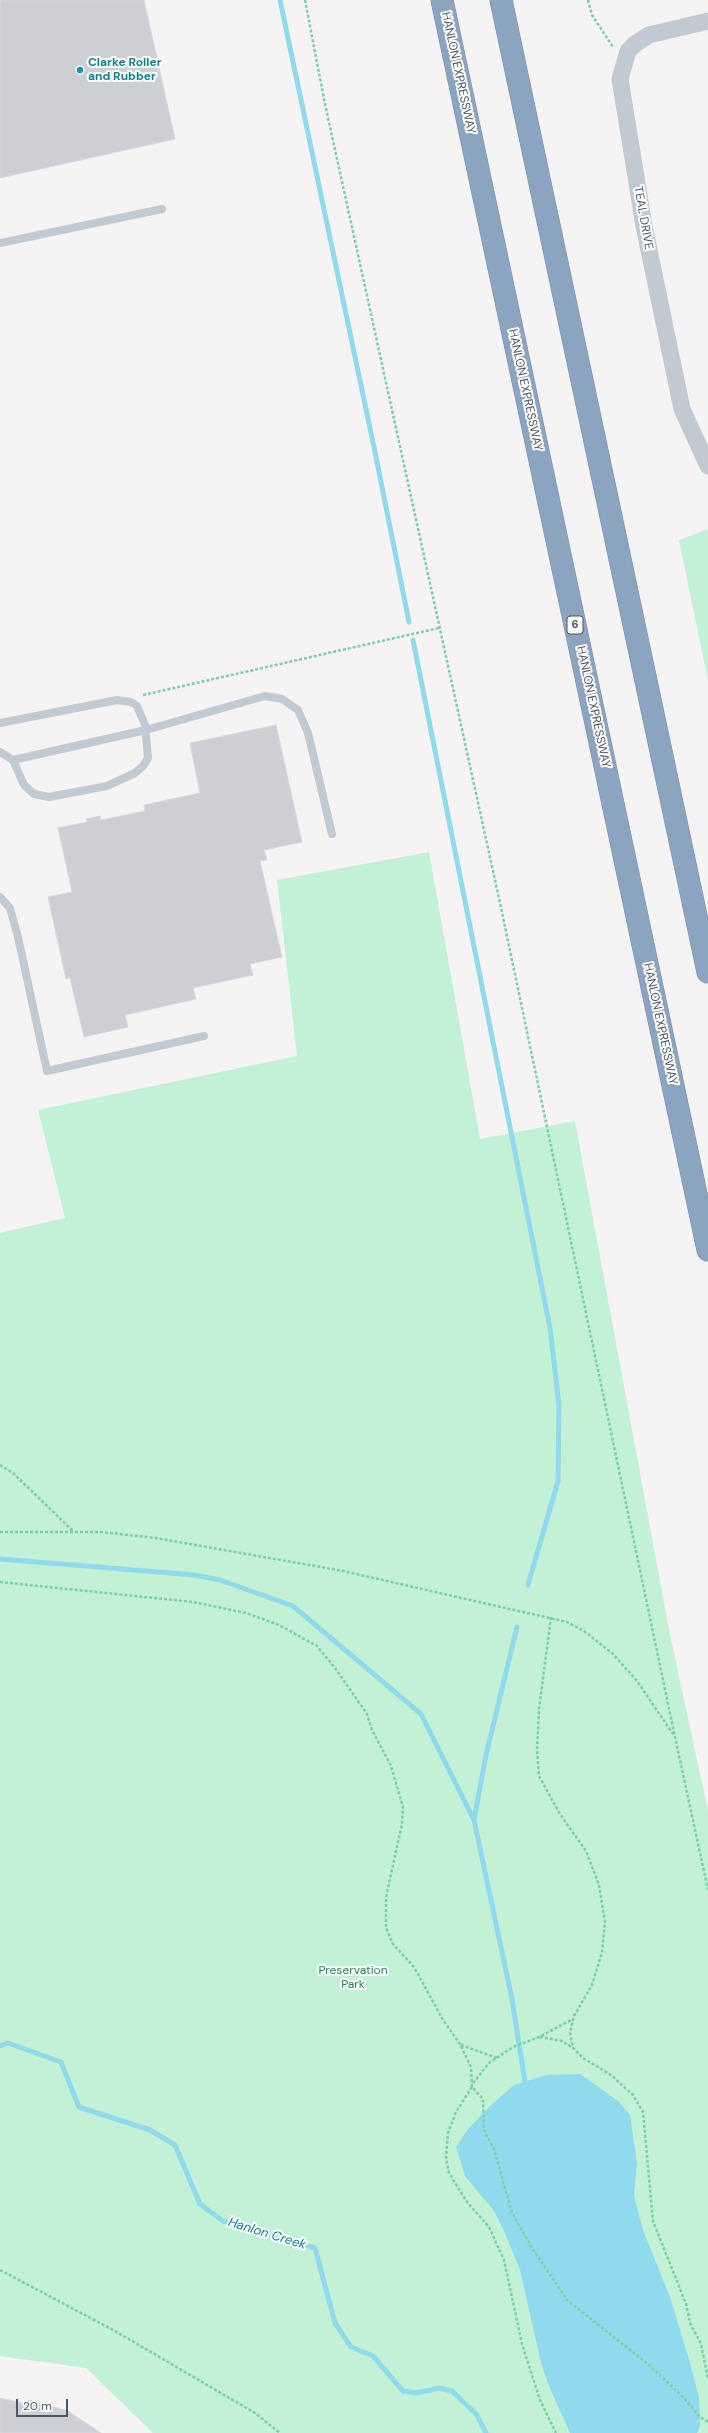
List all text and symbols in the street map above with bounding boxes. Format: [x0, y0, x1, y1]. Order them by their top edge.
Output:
street label: HANLON EXPRESSWAY [438, 11, 478, 135]
place label: Clarke Roller and Rubber [88, 56, 162, 84]
marker: Clarke Roller and Rubber [75, 65, 85, 75]
street label: TEAL DRIVE [630, 185, 656, 251]
street label: HANLON EXPRESSWAY [505, 328, 545, 452]
road number: 6 [567, 616, 583, 634]
street label: HANLON EXPRESSWAY [573, 645, 613, 769]
street label: HANLON EXPRESSWAY [640, 962, 680, 1086]
park label: Preservation Park [318, 1964, 388, 1992]
water label: Hanlon Creek [226, 2215, 308, 2253]
scale bar [18, 2391, 70, 2417]
text: 20 m [23, 2398, 52, 2414]

